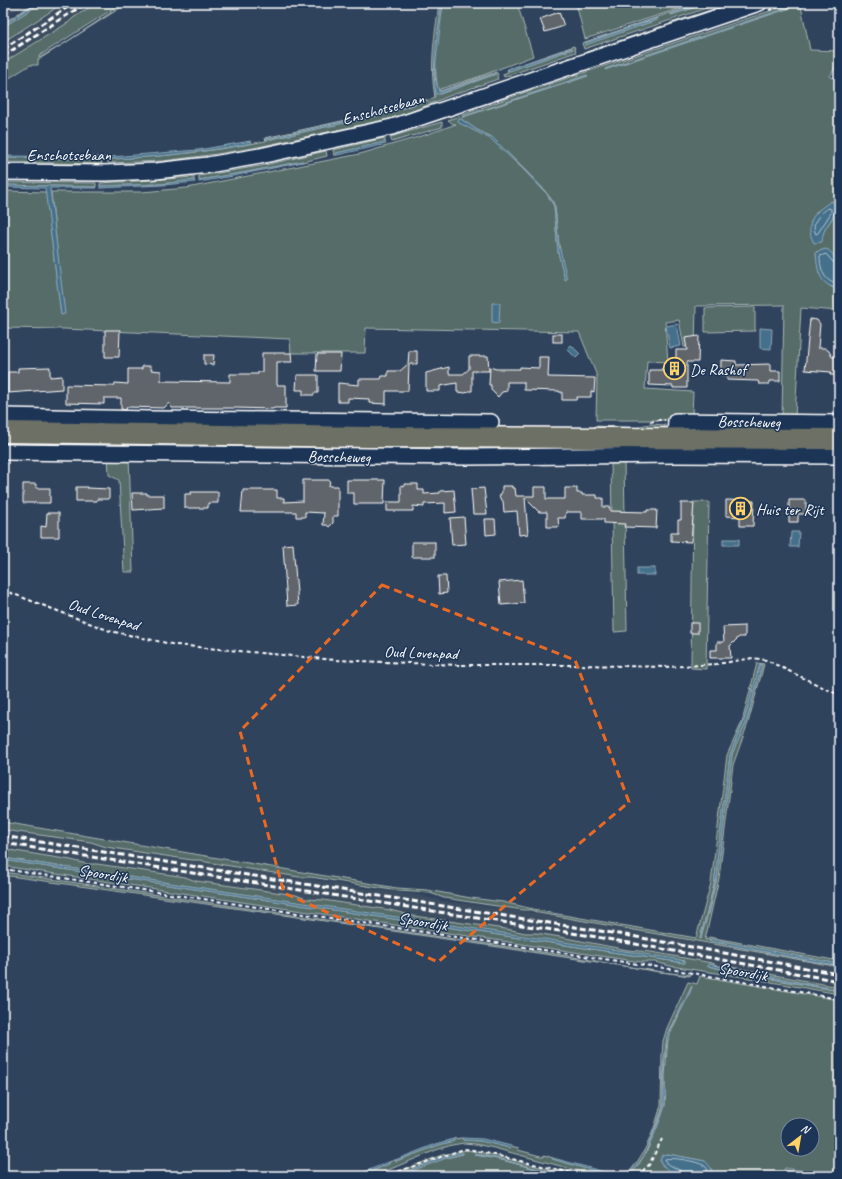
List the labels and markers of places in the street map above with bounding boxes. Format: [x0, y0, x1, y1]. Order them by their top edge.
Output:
building icon: De Rashof [662, 356, 688, 382]
place label: De Rashof [690, 360, 750, 380]
building icon: Huis ter Rijt [727, 496, 753, 522]
place label: Huis ter Rijt [756, 500, 825, 520]

